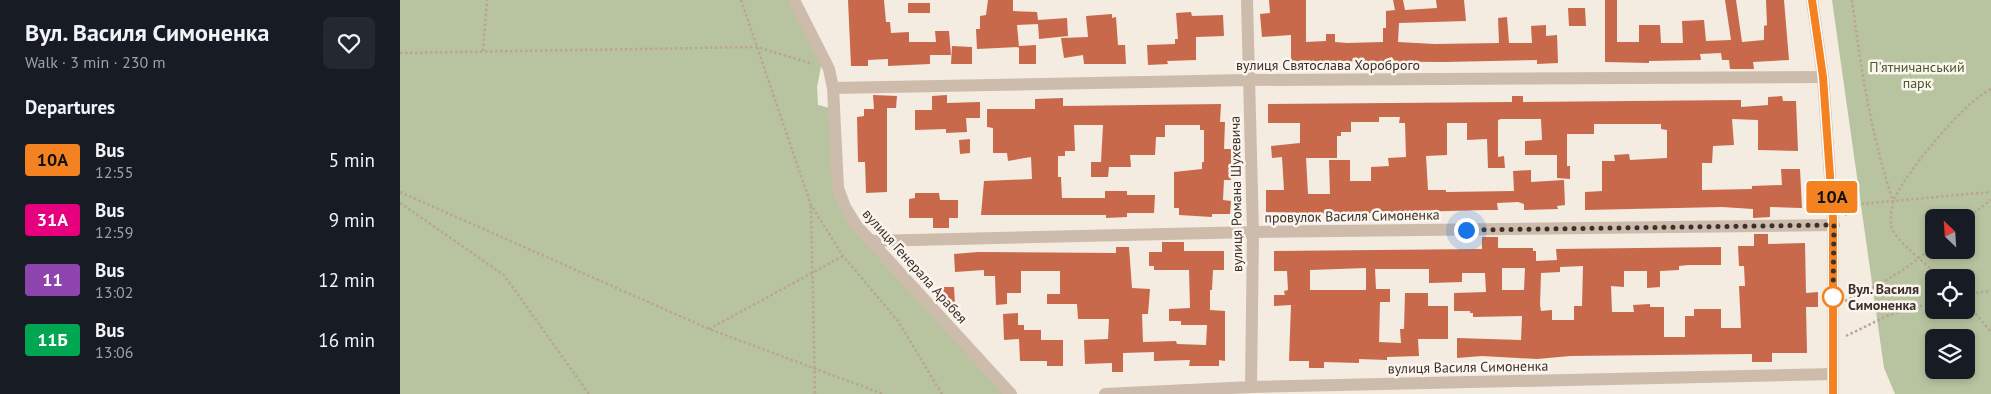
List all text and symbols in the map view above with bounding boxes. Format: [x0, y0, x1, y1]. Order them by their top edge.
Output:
text: Вул. Василя Симоненка [25, 17, 269, 48]
button: heart [323, 17, 375, 69]
text: Walk · 3 min · 230 m [25, 52, 165, 72]
street label: вулиця Святослава Хороброго [1236, 56, 1420, 74]
park label: П'ятничанський парк [1869, 58, 1965, 92]
text: Departures [25, 95, 115, 119]
street label: вулиця Романа Шухевича [1226, 116, 1246, 272]
text: Bus [95, 138, 124, 162]
text: 10А [37, 148, 68, 171]
text: 5 min [329, 148, 375, 172]
text: 12:55 [95, 162, 133, 182]
line badge: 10А [1803, 181, 1861, 213]
text: 10А [1816, 185, 1848, 208]
text: Bus [95, 198, 124, 222]
street label: вулиця Генерала Арабея [859, 205, 971, 327]
street label: провулок Василя Симоненка [1264, 205, 1440, 227]
text: 31А [37, 208, 68, 231]
text: 9 min [329, 208, 375, 232]
north arrow [1925, 209, 1975, 259]
map controls [1925, 209, 1975, 379]
your location [1454, 218, 1479, 243]
text: 12:59 [95, 222, 133, 242]
text: Bus [95, 258, 124, 282]
text: 11 [42, 268, 63, 291]
text: 12 min [318, 268, 375, 292]
button: locate [1925, 269, 1975, 319]
place label: Вул. Василя Симоненка [1848, 280, 1919, 314]
text: 13:02 [95, 282, 133, 302]
marker: Вул. Василя Симоненка [1822, 286, 1844, 308]
text: Bus [95, 318, 124, 342]
text: 11Б [37, 328, 68, 351]
text: 16 min [318, 328, 375, 352]
button: layers [1925, 329, 1975, 379]
text: 13:06 [95, 342, 133, 362]
street label: вулиця Василя Симоненка [1388, 357, 1549, 377]

